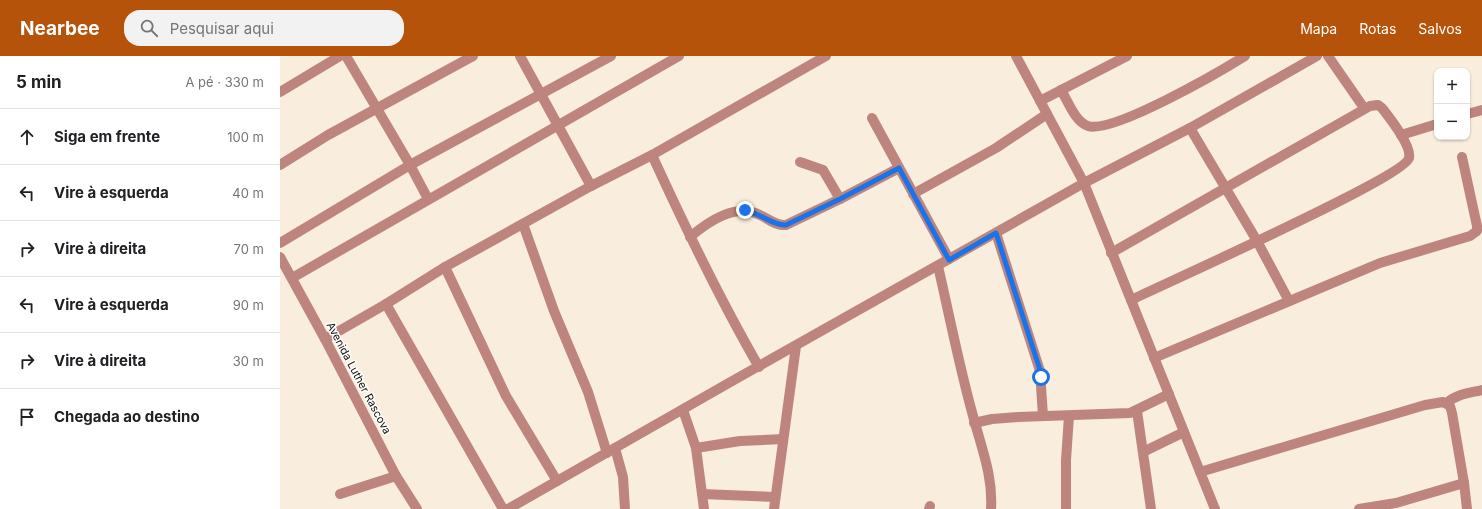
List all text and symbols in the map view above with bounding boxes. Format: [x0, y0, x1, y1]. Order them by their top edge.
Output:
search box [124, 10, 404, 46]
text: Nearbee [20, 17, 100, 40]
icon: search [138, 17, 160, 39]
text: Pesquisar aqui [170, 19, 274, 38]
text: Mapa [1300, 20, 1337, 37]
text: Rotas [1359, 20, 1396, 37]
text: Salvos [1418, 20, 1462, 37]
map controls [1434, 68, 1470, 140]
button: + [1434, 68, 1470, 104]
text: 5 min [16, 72, 62, 92]
text: A pé · 330 m [185, 74, 264, 90]
button: − [1434, 104, 1470, 140]
icon: ahead [16, 126, 38, 148]
text: Siga em frente [54, 127, 160, 146]
text: 100 m [227, 129, 264, 145]
icon: left [16, 182, 38, 204]
text: Vire à esquerda [54, 183, 169, 202]
text: 40 m [232, 185, 264, 201]
route end [736, 201, 754, 219]
icon: right [16, 238, 38, 260]
text: Vire à direita [54, 239, 146, 258]
text: 70 m [234, 241, 264, 257]
icon: left [16, 294, 38, 316]
text: Vire à esquerda [54, 295, 169, 314]
text: 90 m [233, 297, 264, 313]
street label: Avenida Luther Rascova [324, 320, 394, 436]
icon: right [16, 350, 38, 372]
text: Vire à direita [54, 351, 146, 370]
text: 30 m [233, 353, 264, 369]
route start [1032, 368, 1050, 386]
icon: arrive [16, 406, 38, 428]
text: Chegada ao destino [54, 407, 200, 426]

